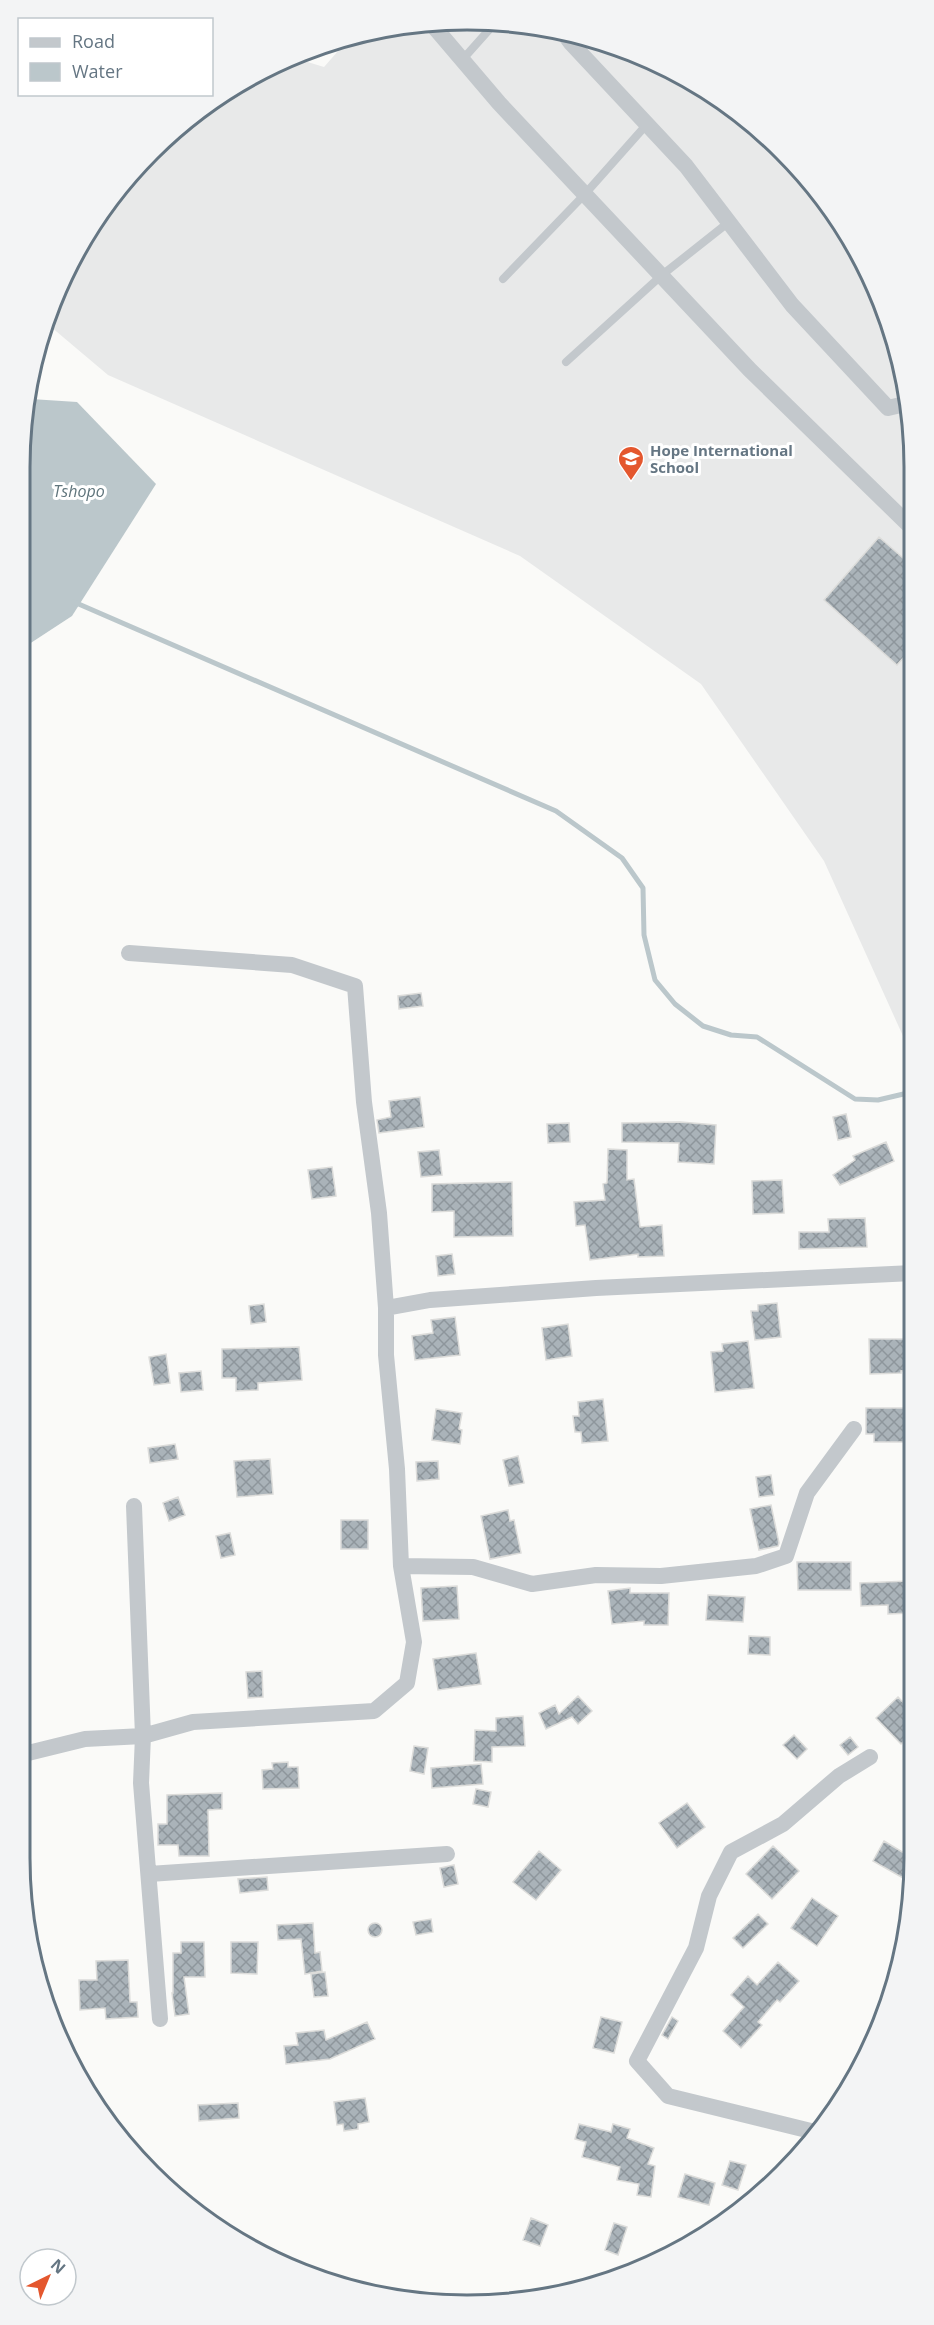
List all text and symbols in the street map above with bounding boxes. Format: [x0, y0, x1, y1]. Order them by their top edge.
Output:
legend [18, 18, 213, 96]
text: Road [72, 29, 115, 53]
text: Water [72, 59, 123, 83]
place label: Hope International School [650, 440, 793, 477]
school or university icon: Hope International School [616, 444, 646, 482]
water label: Tshopo [53, 480, 105, 502]
north arrow [18, 2247, 78, 2307]
text: N [46, 2254, 70, 2279]

